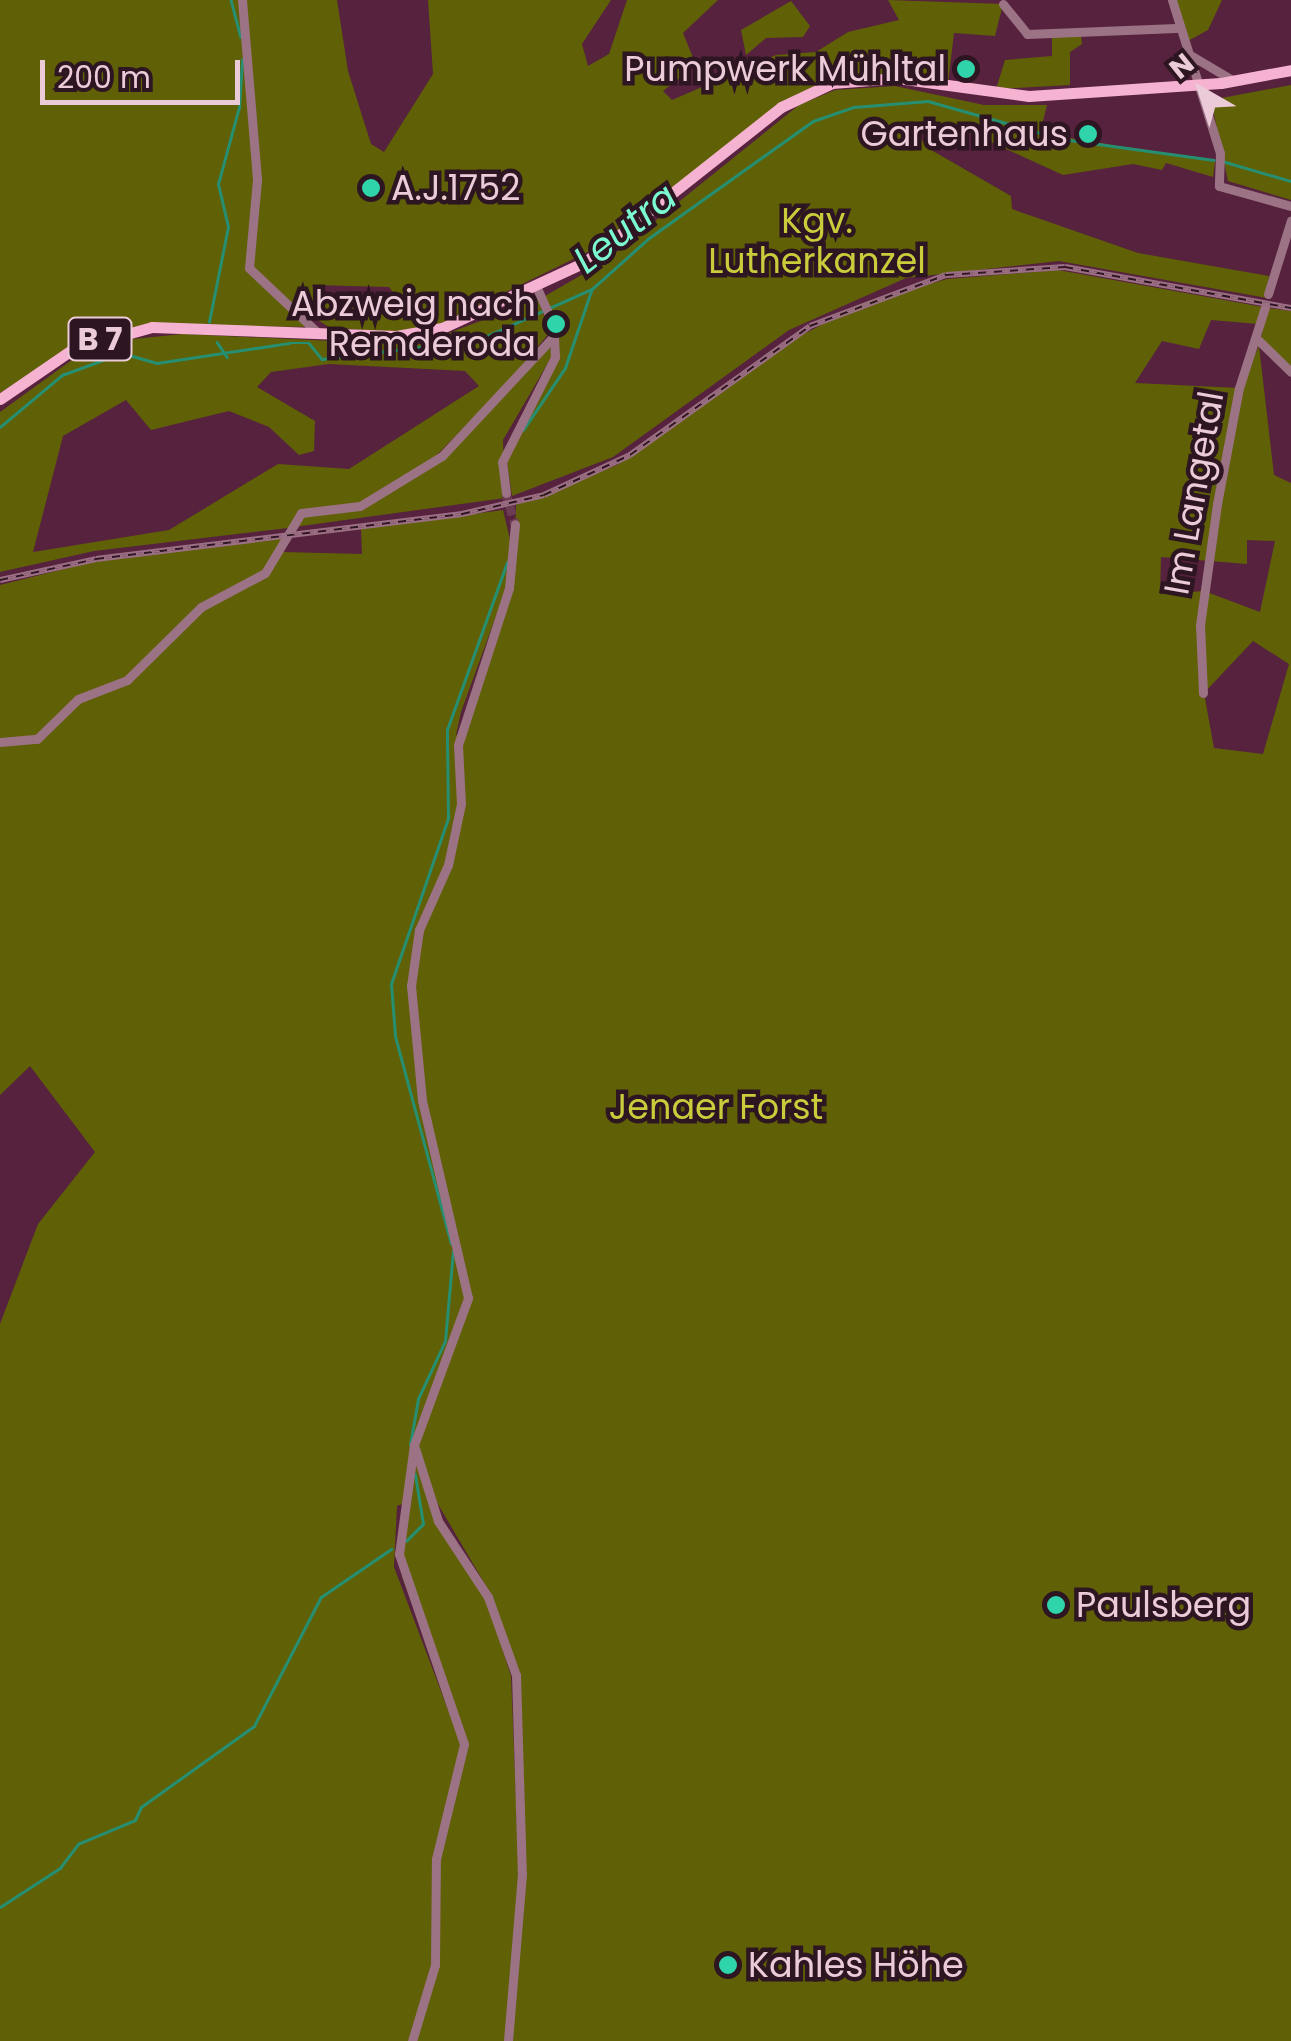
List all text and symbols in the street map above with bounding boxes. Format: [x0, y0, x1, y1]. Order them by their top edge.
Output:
scale bar [45, 40, 245, 102]
north arrow [1151, 40, 1251, 140]
text: N [1161, 45, 1202, 88]
place label: Pumpwerk Mühltal [624, 48, 946, 90]
text: 200 m [57, 56, 151, 99]
marker: Pumpwerk Mühltal [955, 58, 977, 80]
place label: Gartenhaus [860, 113, 1068, 155]
marker: Gartenhaus [1077, 123, 1099, 145]
place label: A.J.1752 [391, 167, 520, 209]
water label: Leutra [564, 174, 686, 282]
marker: A.J.1752 [360, 177, 382, 199]
park label: Kgv. Lutherkanzel [708, 200, 926, 282]
place label: Abzweig nach Remderoda [291, 283, 536, 365]
road number: B 7 [68, 312, 132, 366]
marker: Abzweig nach Remderoda [545, 313, 567, 335]
street label: Im Langetal [1155, 388, 1233, 598]
park label: Jenaer Forst [609, 1086, 823, 1128]
place label: Paulsberg [1076, 1584, 1251, 1626]
marker: Paulsberg [1045, 1594, 1067, 1616]
place label: Kahles Höhe [748, 1944, 964, 1986]
marker: Kahles Höhe [717, 1954, 739, 1976]

